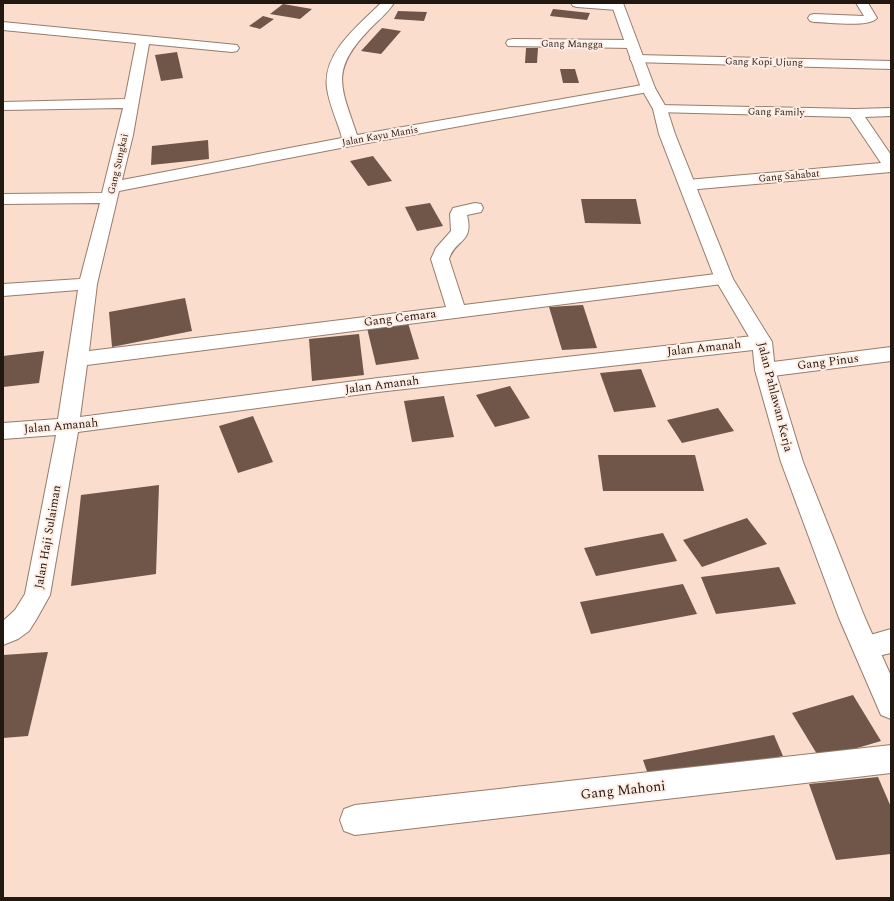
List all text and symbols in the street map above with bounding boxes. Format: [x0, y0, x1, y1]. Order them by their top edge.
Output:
street label: Gang Mangga [541, 35, 603, 53]
street label: Gang Kopi Ujung [725, 53, 803, 71]
street label: Gang Family [748, 104, 806, 121]
street label: Jalan Kayu Manis [341, 121, 419, 151]
street label: Gang Sungkai [103, 132, 133, 196]
street label: Gang Sahabat [758, 165, 821, 187]
street label: Gang Cemara [363, 304, 437, 332]
street label: Jalan Amanah [666, 335, 742, 361]
street label: Jalan Pahlawan Kerja [752, 340, 798, 454]
street label: Gang Pinus [796, 349, 860, 375]
street label: Jalan Amanah [344, 371, 420, 399]
street label: Jalan Amanah [23, 413, 99, 439]
street label: Jalan Haji Sulaiman [30, 484, 66, 590]
street label: Gang Mahoni [580, 775, 666, 805]

